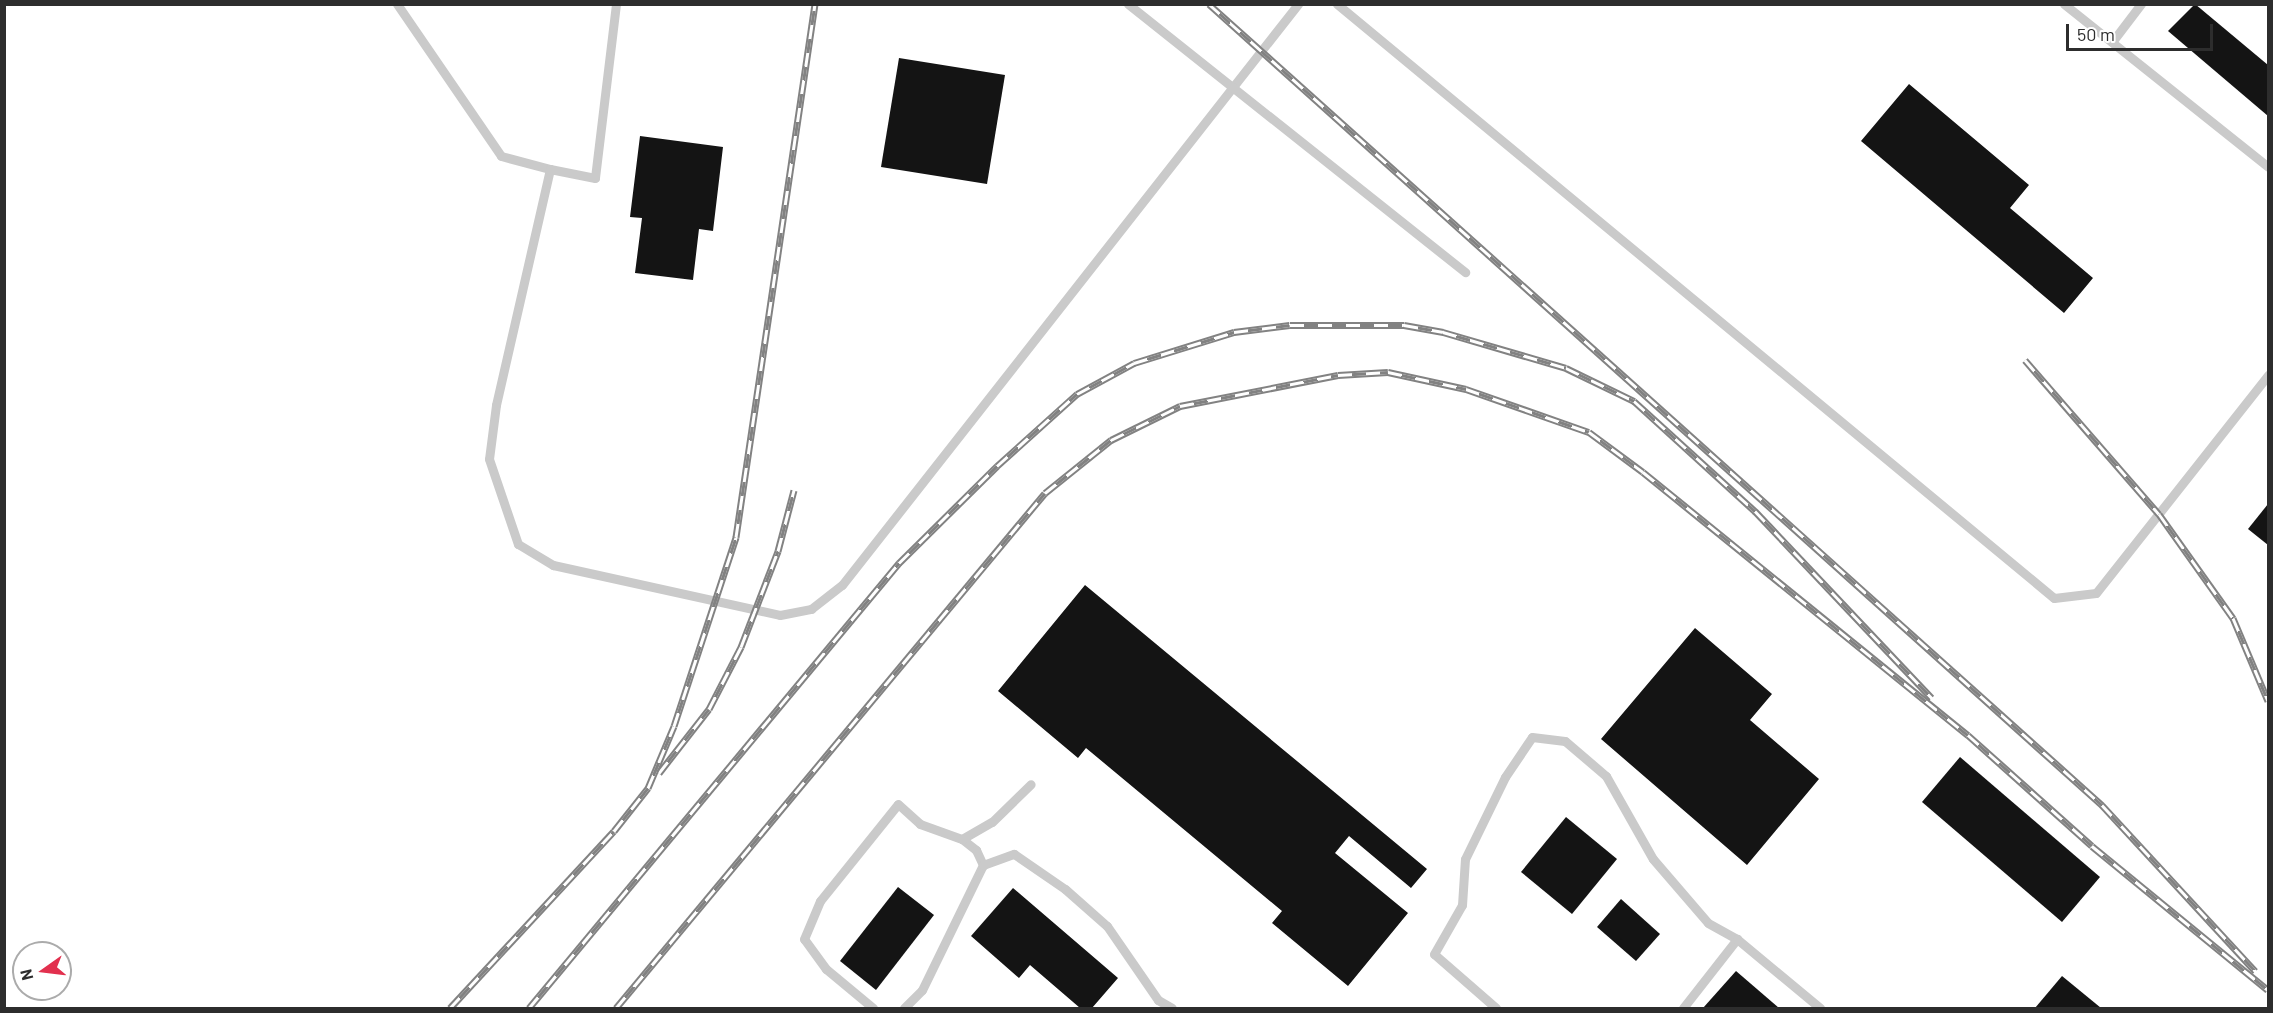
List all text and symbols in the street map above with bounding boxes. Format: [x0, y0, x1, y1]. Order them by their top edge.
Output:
scale bar [2069, 12, 2216, 50]
text: 50 m [2077, 23, 2115, 45]
north arrow [12, 941, 72, 1001]
text: N [15, 968, 36, 982]

